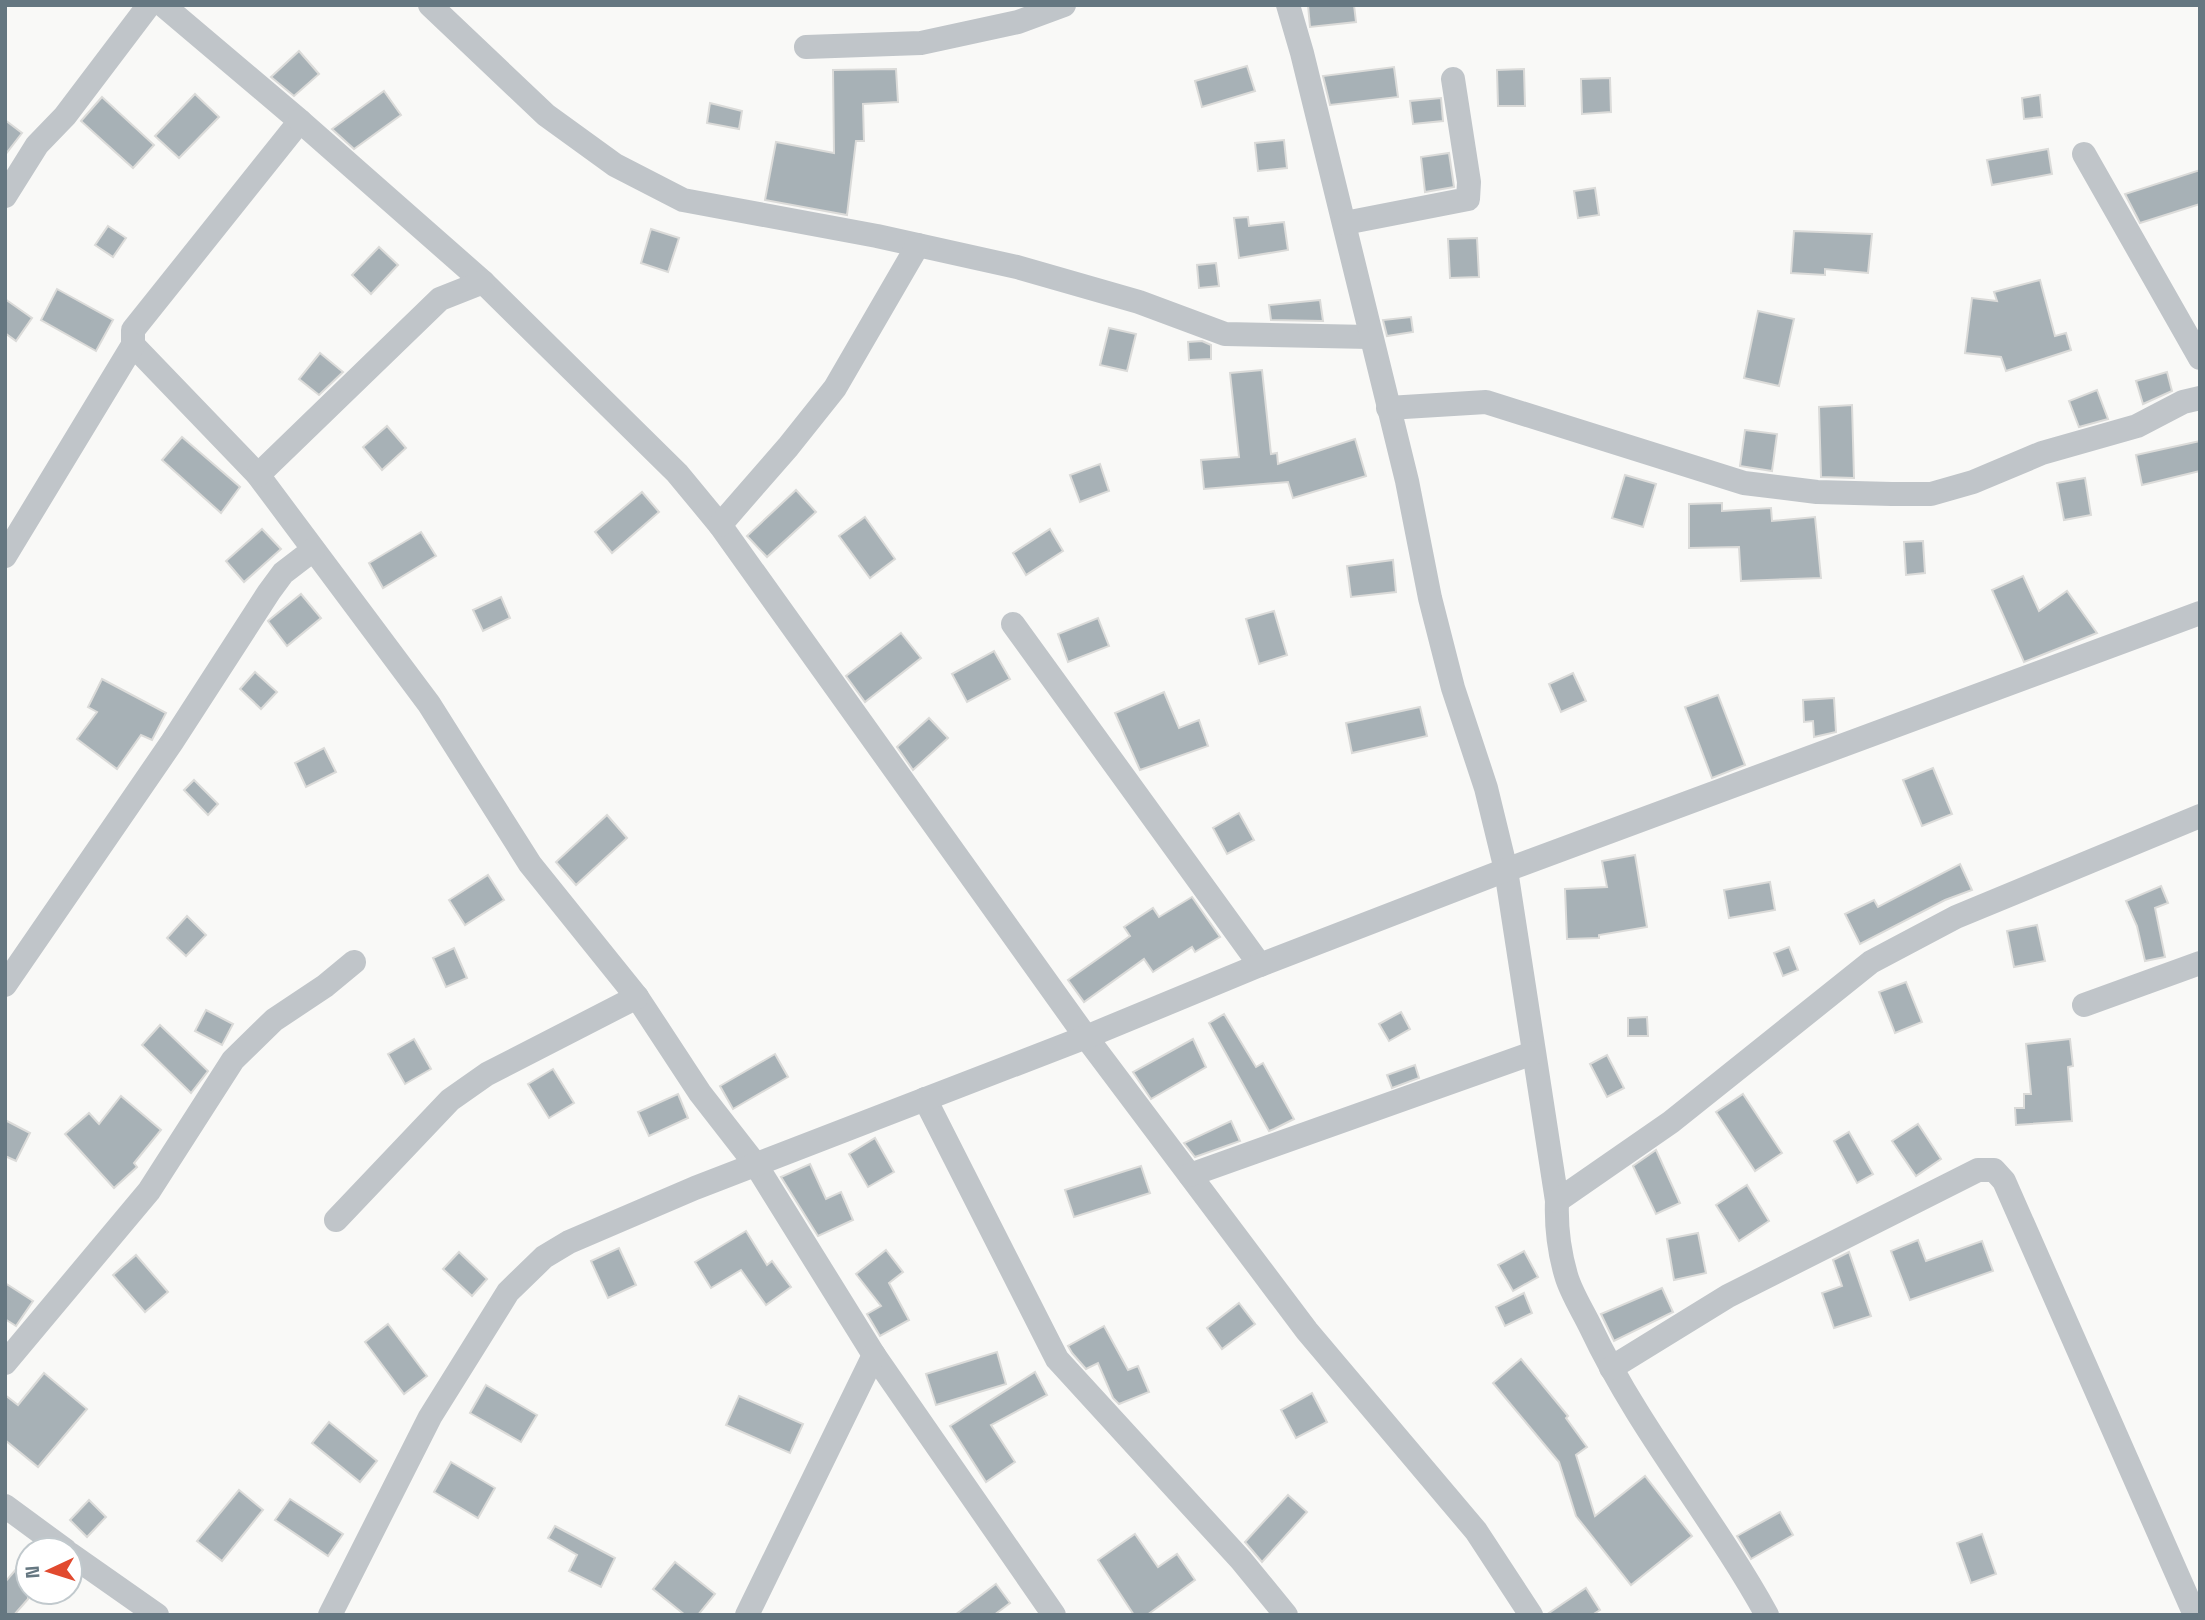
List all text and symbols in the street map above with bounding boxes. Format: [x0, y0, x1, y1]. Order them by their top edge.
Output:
north arrow [14, 1536, 84, 1606]
text: N [20, 1565, 45, 1579]

